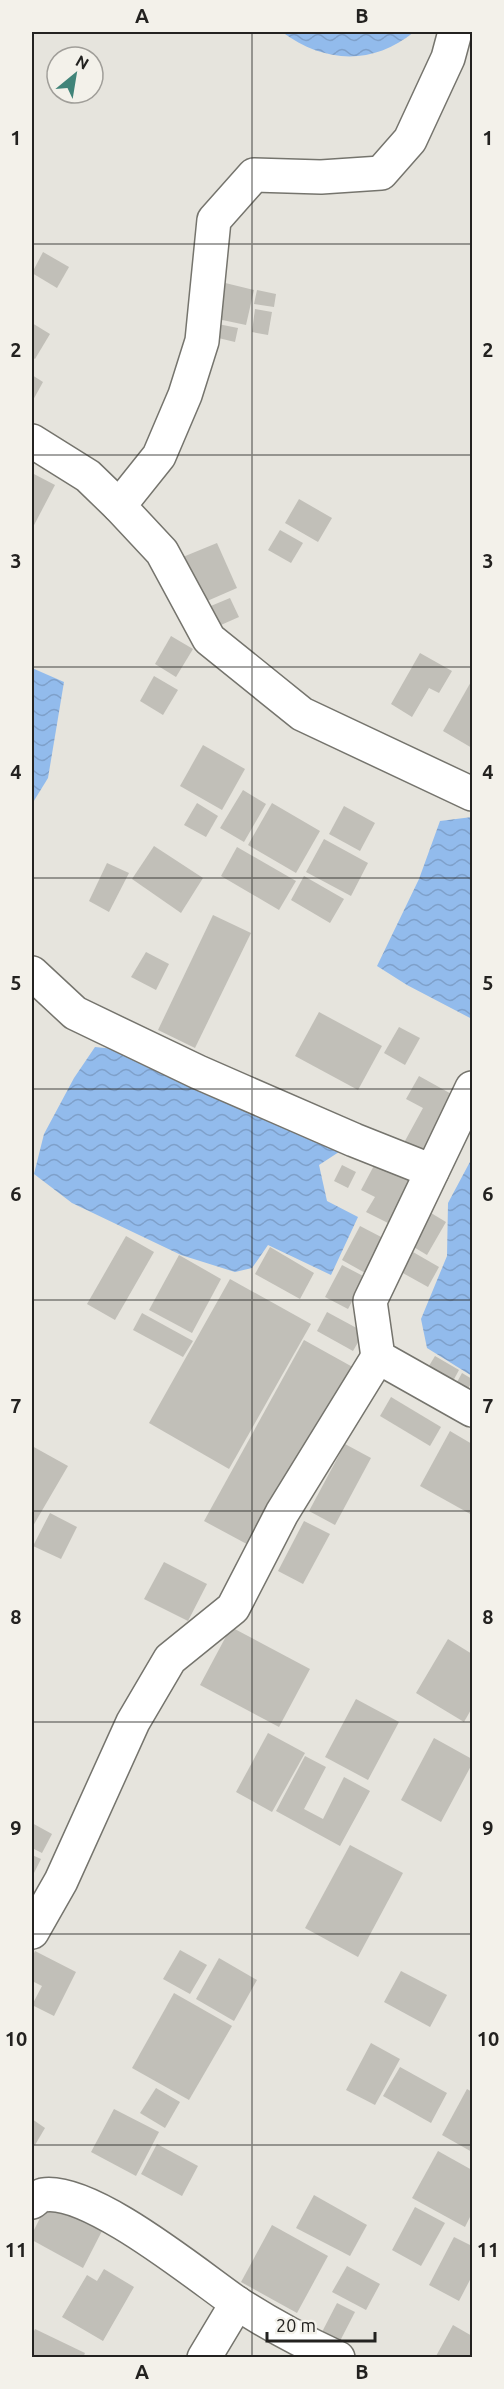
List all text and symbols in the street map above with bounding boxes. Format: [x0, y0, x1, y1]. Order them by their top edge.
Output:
text: A [135, 4, 149, 27]
text: B [355, 4, 369, 27]
north arrow [45, 45, 105, 105]
text: N [73, 51, 92, 73]
text: 1 [10, 126, 22, 149]
text: 1 [482, 126, 494, 149]
text: 2 [10, 338, 22, 361]
text: 2 [482, 338, 494, 361]
text: 3 [10, 549, 22, 572]
text: 3 [482, 549, 494, 572]
text: 4 [10, 760, 22, 783]
text: 4 [482, 760, 494, 783]
text: 5 [10, 971, 22, 994]
text: 5 [482, 971, 494, 994]
text: 6 [10, 1182, 22, 1205]
text: 6 [482, 1182, 494, 1205]
text: 7 [10, 1394, 22, 1417]
text: 7 [482, 1394, 494, 1417]
text: 8 [10, 1605, 22, 1628]
text: 8 [482, 1605, 494, 1628]
text: 9 [10, 1816, 22, 1839]
text: 9 [482, 1816, 494, 1839]
text: 10 [5, 2027, 27, 2050]
text: 10 [477, 2027, 499, 2050]
text: 11 [5, 2238, 27, 2261]
text: 11 [477, 2238, 499, 2261]
scale bar [267, 2305, 375, 2343]
text: 20 m [276, 2315, 316, 2335]
text: A [135, 2360, 149, 2383]
text: B [355, 2360, 369, 2383]

